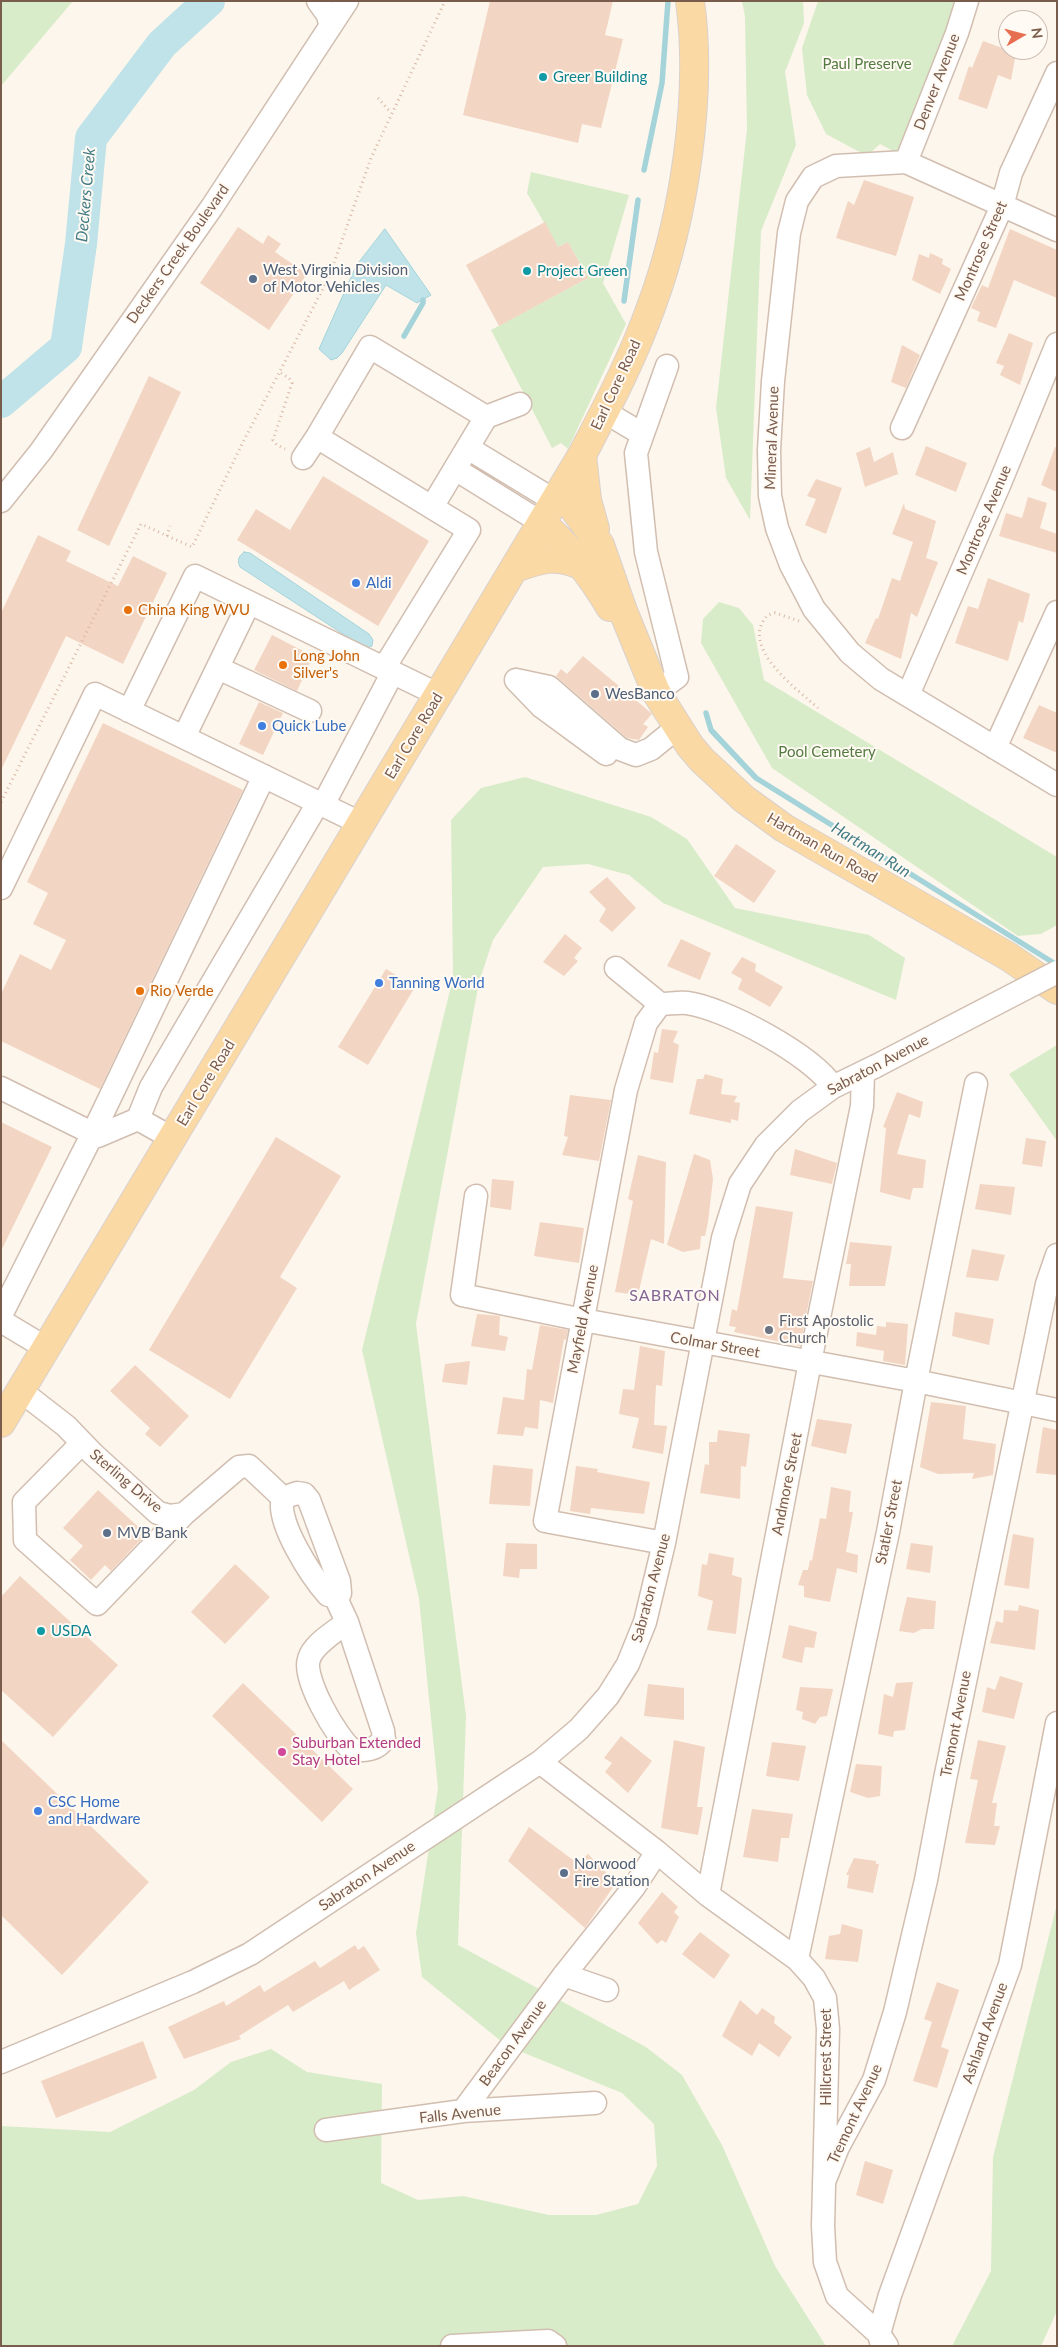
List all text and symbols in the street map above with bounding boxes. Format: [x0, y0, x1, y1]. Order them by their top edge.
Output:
north arrow [998, 10, 1048, 60]
text: N [1028, 26, 1047, 40]
street label: Denver Avenue [910, 31, 964, 133]
park label: Paul Preserve [822, 55, 912, 73]
place label: Greer Building [553, 68, 647, 86]
marker: Greer Building [537, 71, 549, 83]
water label: Deckers Creek [72, 147, 100, 243]
street label: Deckers Creek Boulevard [123, 181, 233, 327]
street label: Montrose Street [951, 198, 1011, 304]
place label: West Virginia Division of Motor Vehicles [263, 261, 408, 296]
place label: Project Green [537, 262, 628, 280]
marker: Project Green [521, 265, 533, 277]
marker: West Virginia Division of Motor Vehicles [247, 273, 259, 285]
street label: Earl Core Road [587, 337, 645, 433]
street label: Mineral Avenue [761, 386, 783, 490]
street label: Montrose Avenue [953, 462, 1015, 578]
place label: Aldi [366, 574, 392, 592]
marker: Aldi [350, 577, 362, 589]
place label: China King WVU [138, 601, 250, 619]
marker: China King WVU [122, 604, 134, 616]
place label: Long John Silver's [293, 647, 360, 682]
marker: Long John Silver's [277, 659, 289, 671]
place label: WesBanco [605, 685, 675, 703]
marker: WesBanco [589, 688, 601, 700]
street label: Earl Core Road [381, 690, 447, 782]
place label: Quick Lube [272, 717, 346, 735]
marker: Quick Lube [256, 720, 268, 732]
park label: Pool Cemetery [778, 743, 876, 761]
street label: Hartman Run Road [764, 809, 880, 887]
water label: Hartman Run [828, 818, 914, 882]
place label: Tanning World [389, 974, 485, 992]
marker: Tanning World [373, 977, 385, 989]
place label: Rio Verde [150, 982, 214, 1000]
marker: Rio Verde [134, 985, 146, 997]
street label: Sabraton Avenue [824, 1031, 932, 1099]
street label: Earl Core Road [173, 1037, 239, 1129]
street label: Mayfield Avenue [564, 1263, 602, 1375]
district label: SABRATON [628, 1286, 722, 1306]
place label: First Apostolic Church [779, 1312, 874, 1347]
marker: First Apostolic Church [763, 1324, 775, 1336]
street label: Colmar Street [669, 1328, 761, 1362]
street label: Andmore Street [768, 1431, 806, 1537]
street label: Sterling Drive [86, 1445, 166, 1517]
street label: Statler Street [872, 1478, 906, 1566]
place label: MVB Bank [117, 1524, 188, 1542]
marker: MVB Bank [101, 1527, 113, 1539]
street label: Sabraton Avenue [628, 1531, 674, 1645]
place label: USDA [51, 1622, 91, 1640]
marker: USDA [35, 1625, 47, 1637]
street label: Tremont Avenue [937, 1669, 975, 1779]
place label: Suburban Extended Stay Hotel [292, 1734, 421, 1769]
marker: Suburban Extended Stay Hotel [276, 1746, 288, 1758]
place label: CSC Home and Hardware [48, 1793, 141, 1828]
marker: CSC Home and Hardware [32, 1805, 44, 1817]
street label: Sabraton Avenue [315, 1837, 419, 1915]
place label: Norwood Fire Station [574, 1855, 650, 1890]
marker: Norwood Fire Station [558, 1867, 570, 1879]
street label: Ashland Avenue [958, 1980, 1012, 2086]
street label: Beacon Avenue [476, 1996, 550, 2090]
street label: Hillcrest Street [817, 2008, 835, 2106]
street label: Tremont Avenue [824, 2061, 886, 2167]
street label: Falls Avenue [418, 2101, 502, 2127]

